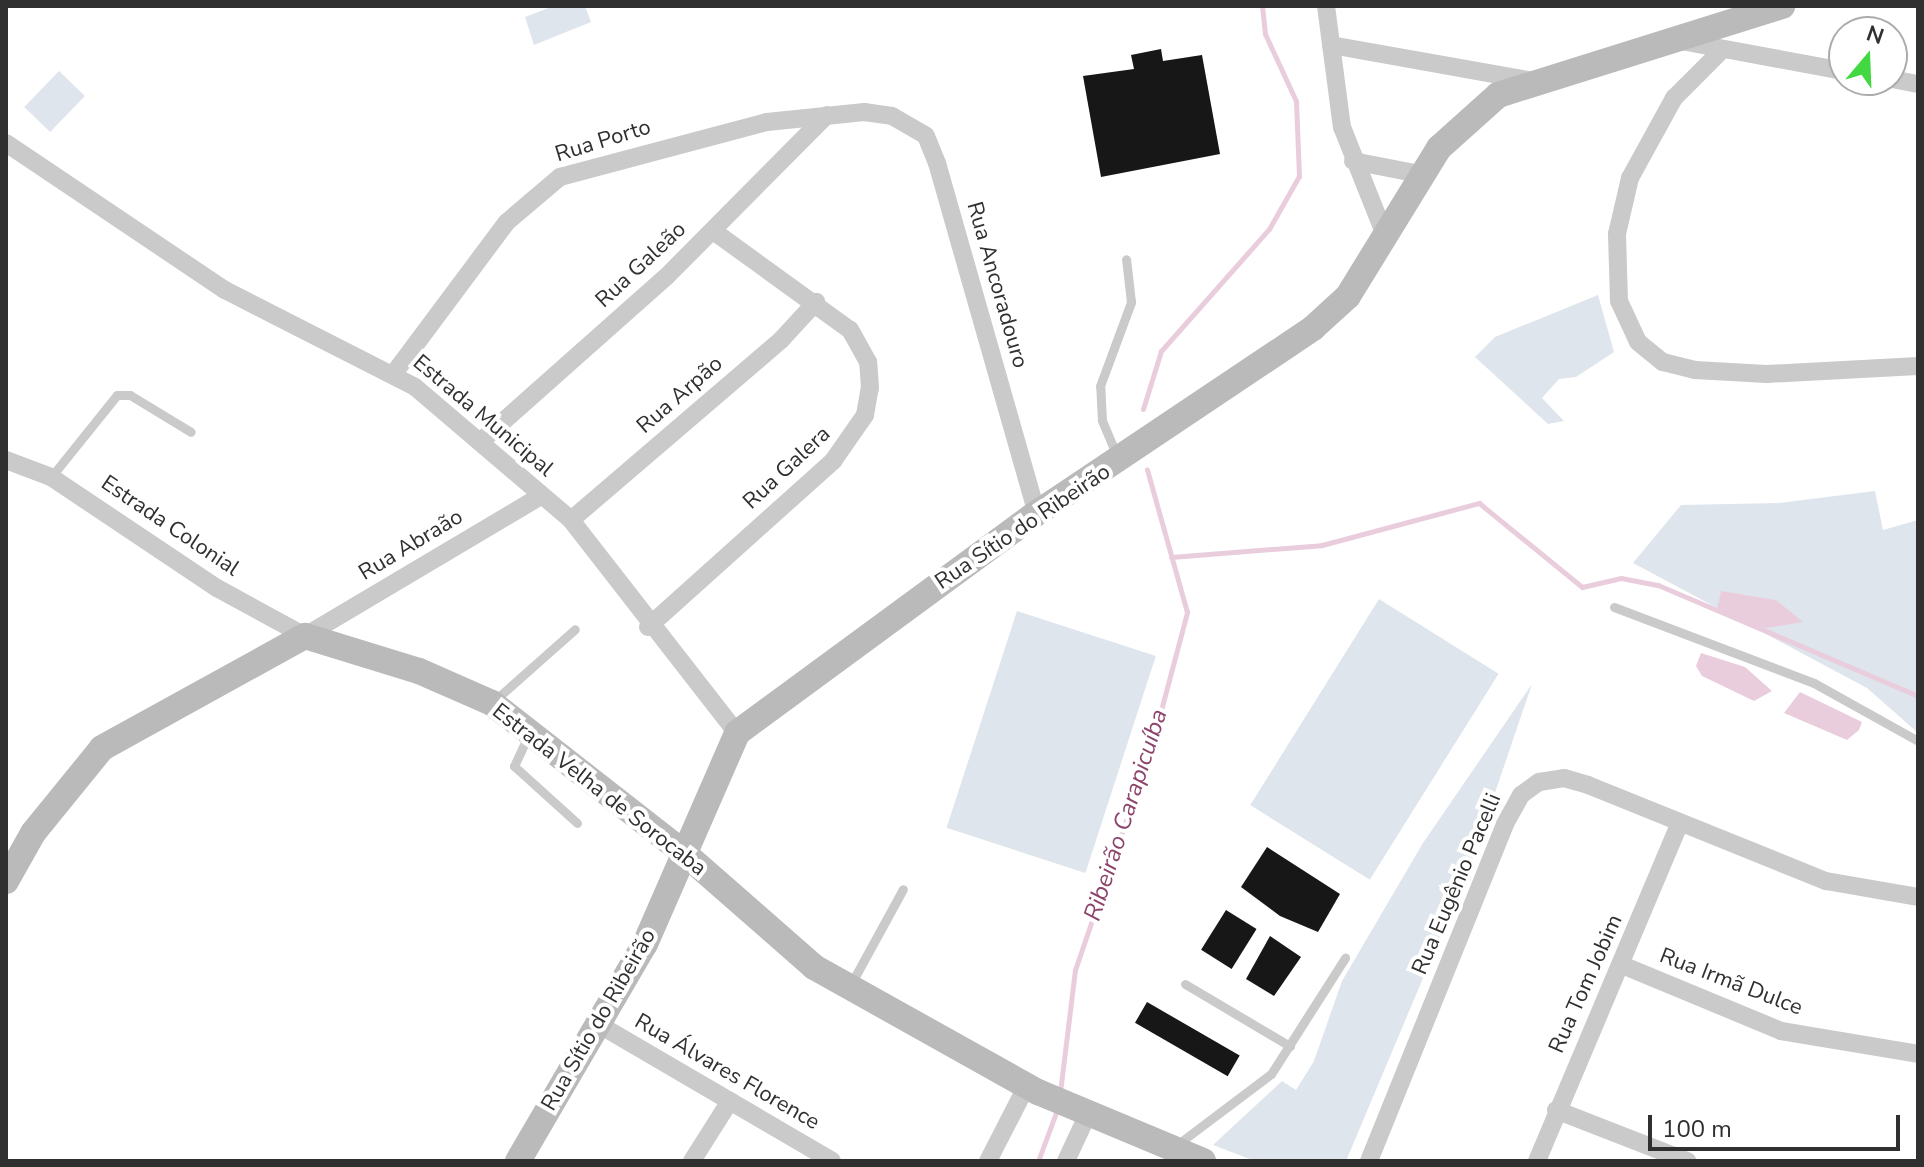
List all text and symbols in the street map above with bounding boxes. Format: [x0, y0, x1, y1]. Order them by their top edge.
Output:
north arrow [1828, 16, 1908, 96]
text: N [1862, 18, 1888, 52]
street label: Rua Porto [552, 114, 654, 168]
street label: Rua Ancoradouro [961, 199, 1033, 371]
street label: Rua Galeão [590, 216, 692, 314]
street label: Estrada Municipal [407, 350, 559, 482]
street label: Rua Arpão [632, 351, 728, 439]
street label: Rua Galera [738, 421, 836, 515]
street label: Rua Sítio do Ribeirão [930, 459, 1116, 595]
street label: Estrada Colonial [96, 470, 244, 582]
street label: Rua Abraão [354, 504, 468, 586]
street label: Estrada Velha de Sorocaba [487, 698, 711, 882]
water label: Ribeirão Carapicuíba [1078, 705, 1174, 925]
street label: Rua Eugênio Pacelli [1407, 789, 1507, 979]
street label: Rua Tom Jobim [1544, 911, 1628, 1057]
street label: Rua Sítio do Ribeirão [536, 924, 662, 1116]
street label: Rua Irmã Dulce [1656, 943, 1806, 1021]
street label: Rua Álvares Florence [630, 1008, 824, 1136]
scale bar [1652, 1099, 1904, 1149]
text: 100 m [1662, 1113, 1732, 1145]

